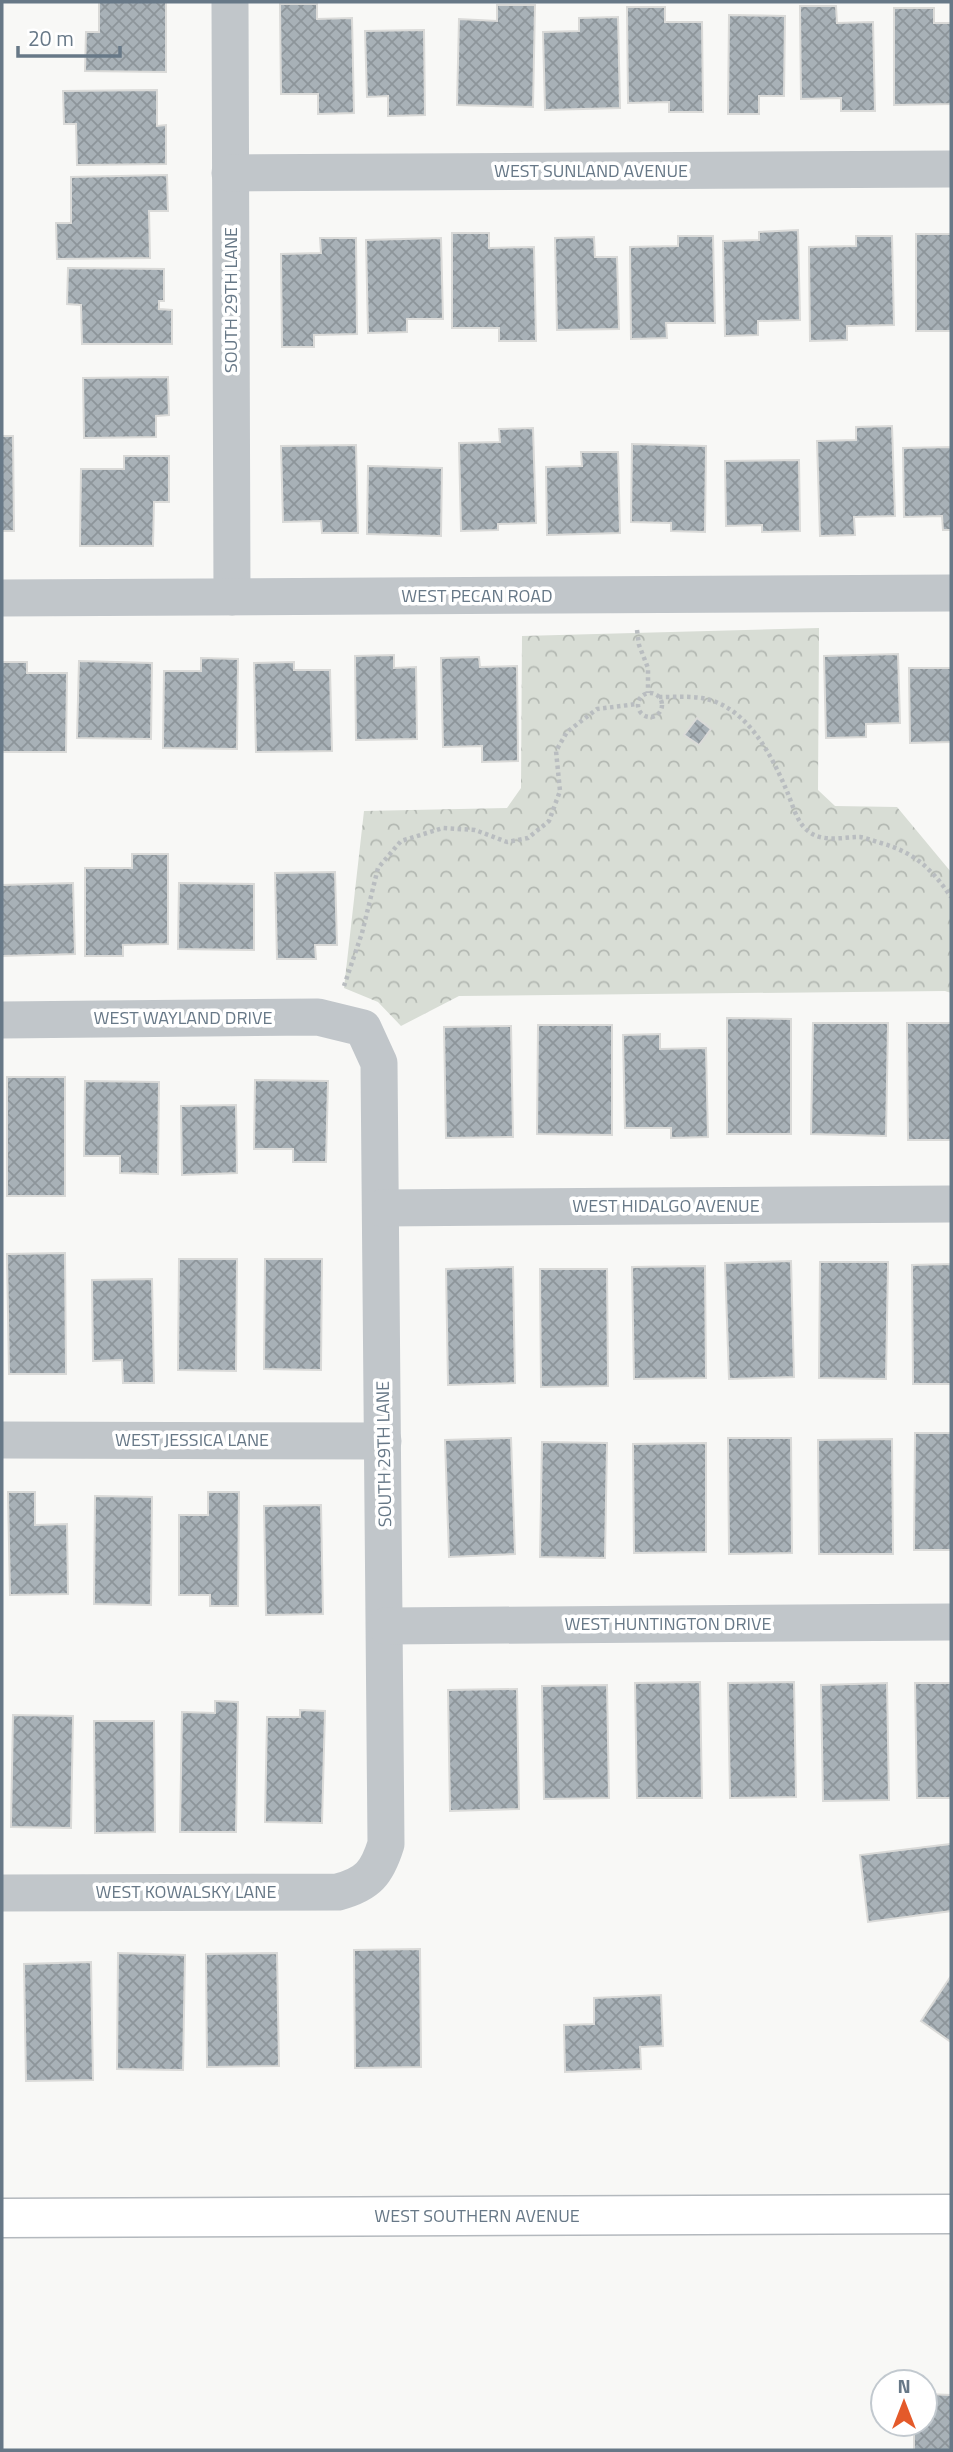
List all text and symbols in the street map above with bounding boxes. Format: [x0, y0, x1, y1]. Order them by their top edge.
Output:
scale bar [18, 14, 119, 58]
text: 20 m [28, 22, 74, 54]
street label: WEST SUNLAND AVENUE [494, 157, 688, 184]
street label: SOUTH 29TH LANE [217, 227, 244, 373]
street label: WEST PECAN ROAD [401, 582, 553, 609]
street label: WEST WAYLAND DRIVE [94, 1004, 272, 1031]
street label: WEST HIDALGO AVENUE [572, 1192, 760, 1219]
street label: SOUTH 29TH LANE [369, 1381, 398, 1527]
street label: WEST JESSICA LANE [115, 1426, 269, 1453]
street label: WEST HUNTINGTON DRIVE [565, 1610, 771, 1637]
street label: WEST KOWALSKY LANE [96, 1878, 276, 1905]
street label: WEST SOUTHERN AVENUE [374, 2202, 580, 2229]
north arrow [869, 2368, 939, 2438]
text: N [897, 2371, 911, 2400]

